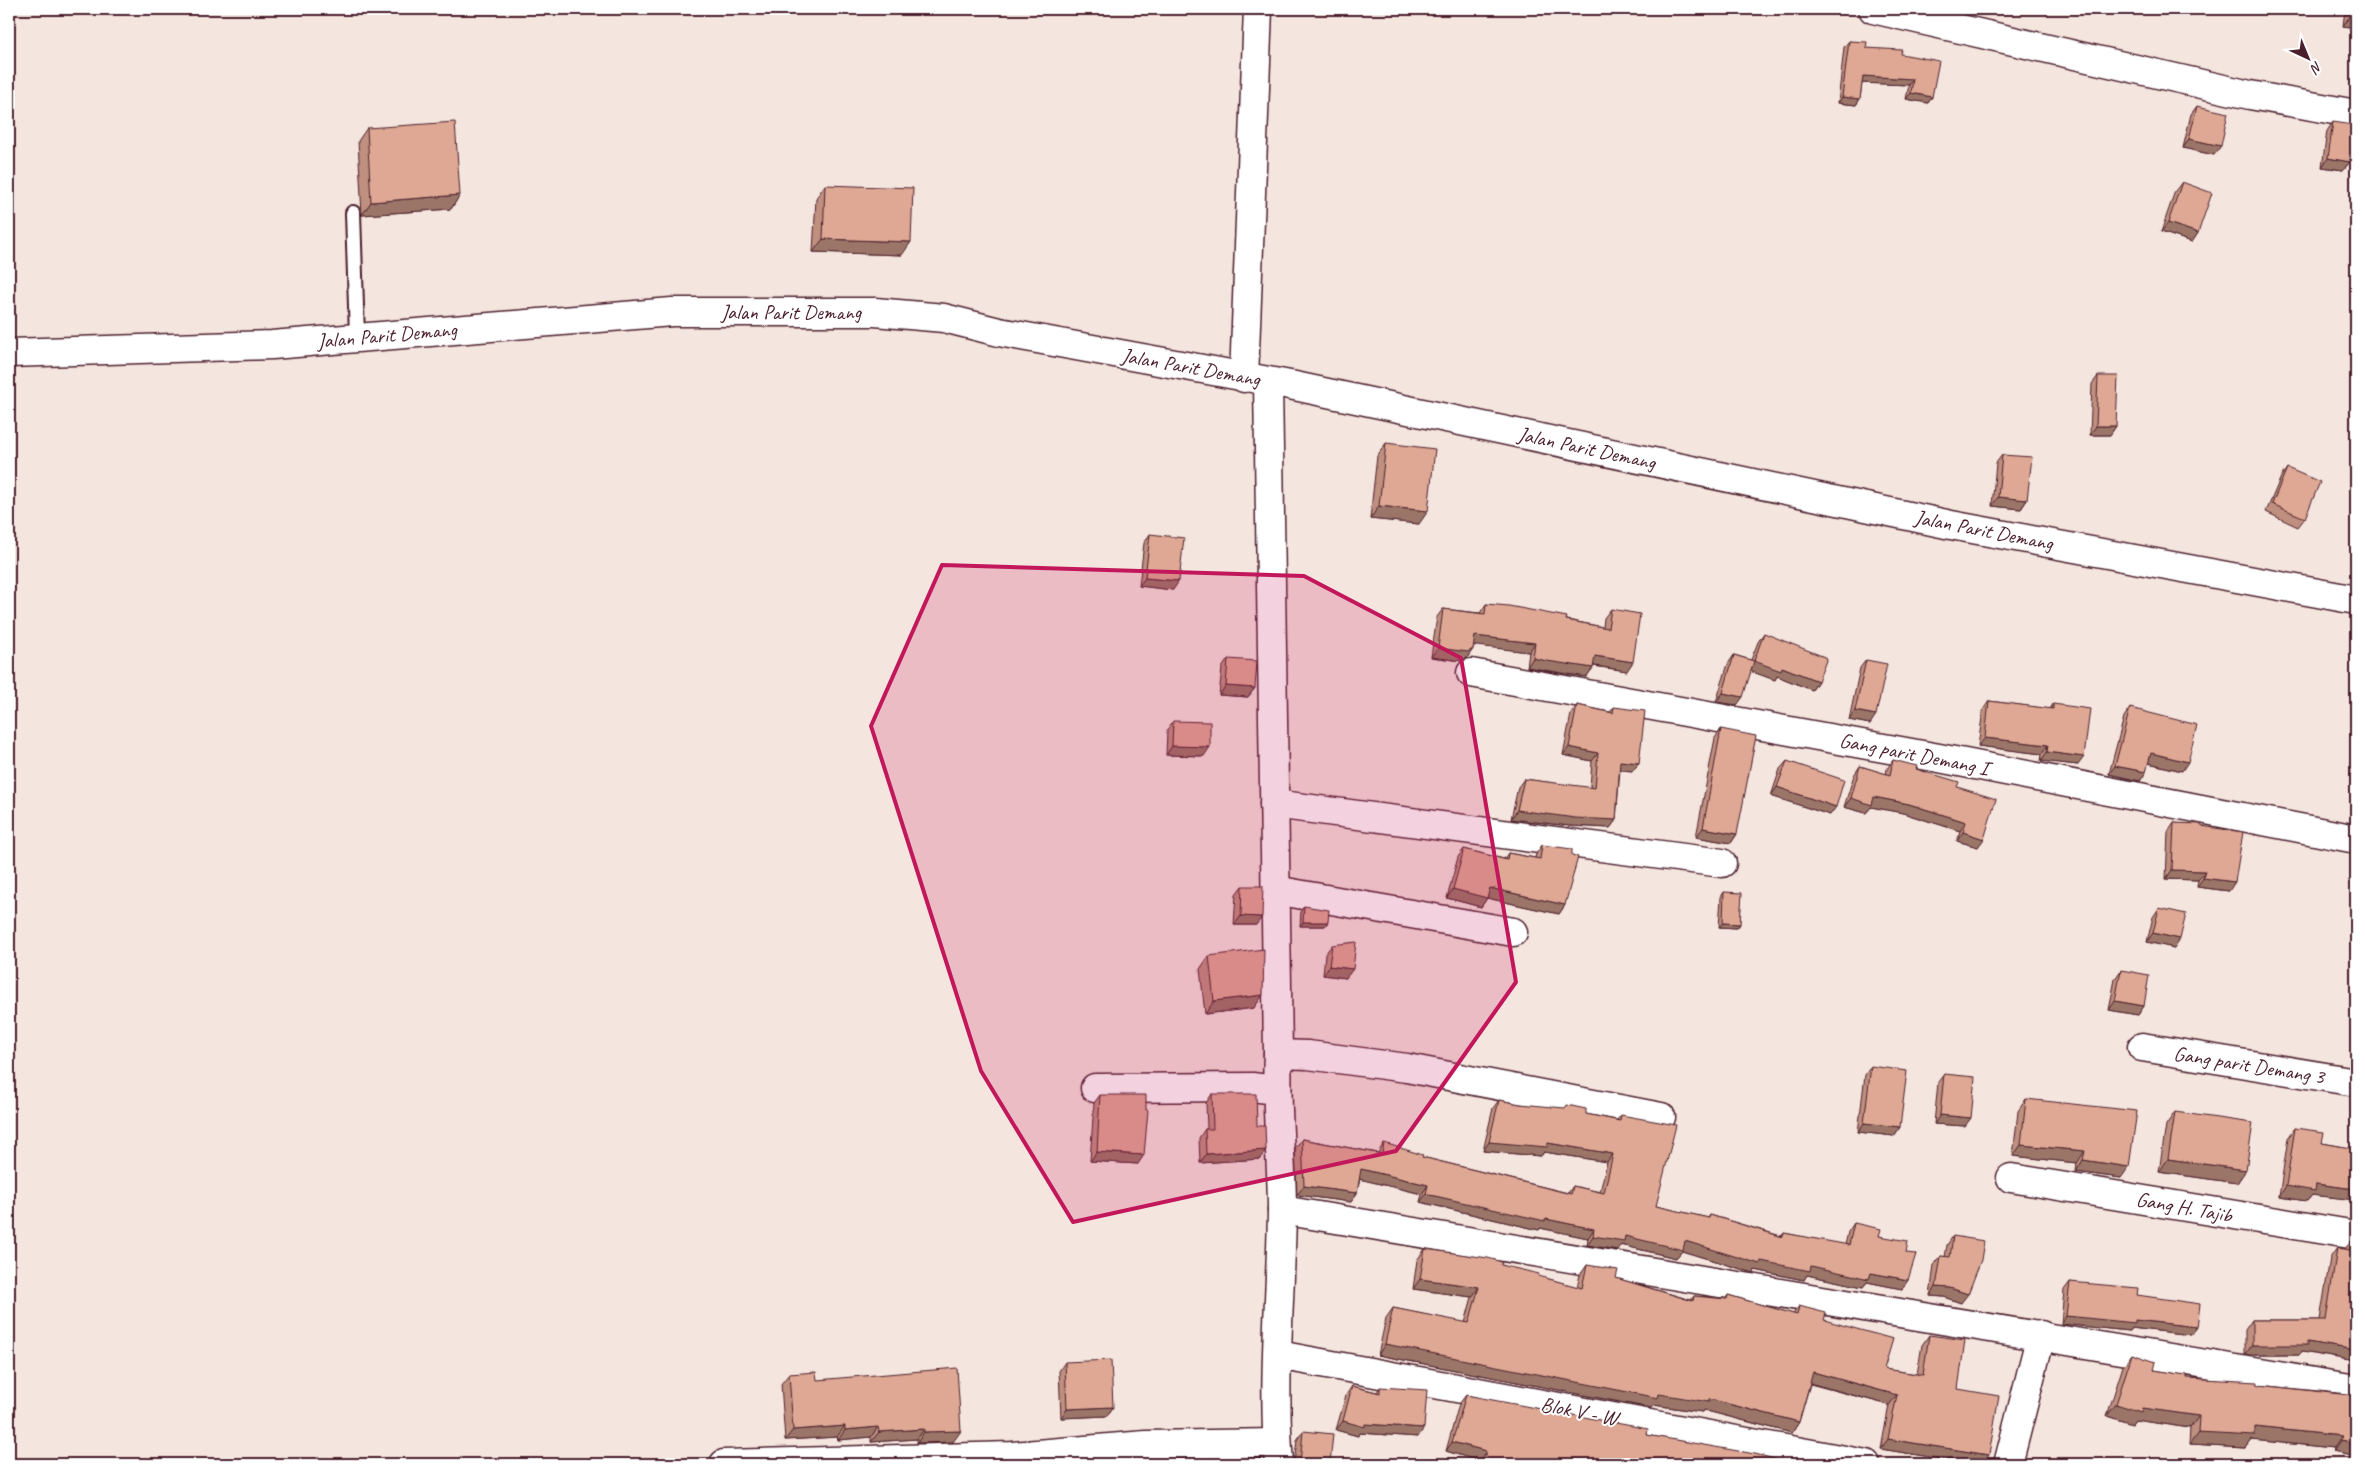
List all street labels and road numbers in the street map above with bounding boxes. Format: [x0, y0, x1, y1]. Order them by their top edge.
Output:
street label: Jalan Parit Demang [720, 299, 863, 325]
street label: Jalan Parit Demang [315, 316, 460, 354]
street label: Jalan Parit Demang [1119, 342, 1264, 392]
street label: Jalan Parit Demang [1515, 420, 1660, 476]
street label: Jalan Parit Demang [1912, 504, 2057, 556]
street label: Gang parit Demang I [1837, 727, 1995, 782]
street label: Gang parit Demang 3 [2172, 1040, 2328, 1090]
street label: Gang H. Tajib [2134, 1186, 2236, 1229]
street label: Blok V - W [1539, 1391, 1623, 1432]

